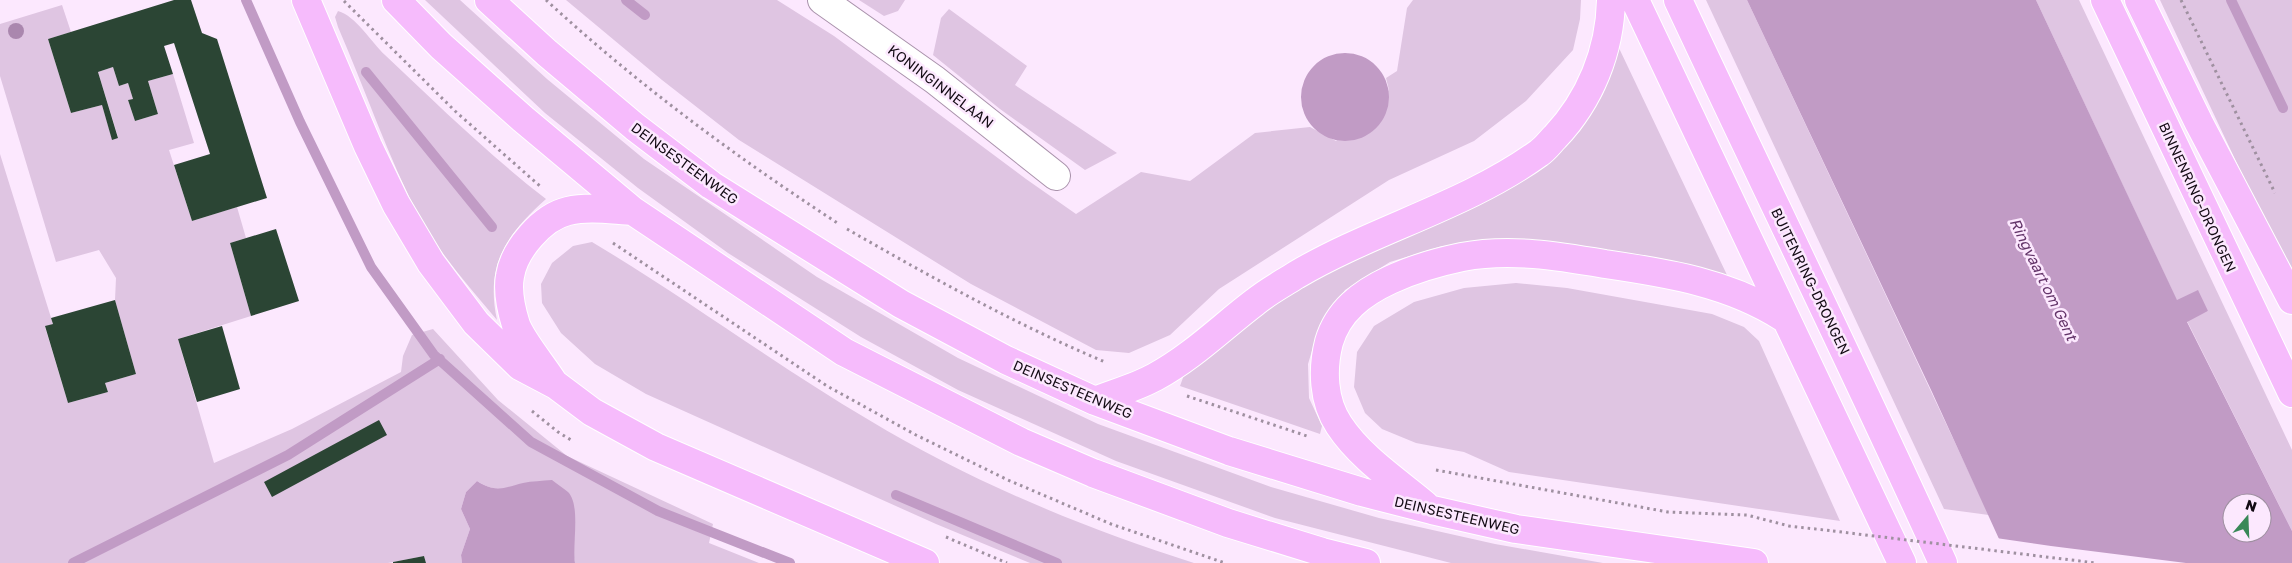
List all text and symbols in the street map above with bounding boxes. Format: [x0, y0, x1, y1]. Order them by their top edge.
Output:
street label: KONINGINNELAAN [885, 41, 997, 131]
street label: DEINSESTEENWEG [628, 119, 742, 208]
street label: BINNENRING-DRONGEN [2156, 119, 2240, 275]
street label: BUITENRING-DRONGEN [1768, 205, 1854, 357]
water label: Ringvaart om Gent [2006, 215, 2082, 345]
street label: DEINSESTEENWEG [1011, 356, 1135, 422]
street label: DEINSESTEENWEG [1393, 492, 1521, 538]
north arrow [2222, 493, 2272, 543]
text: N [2244, 495, 2259, 515]

